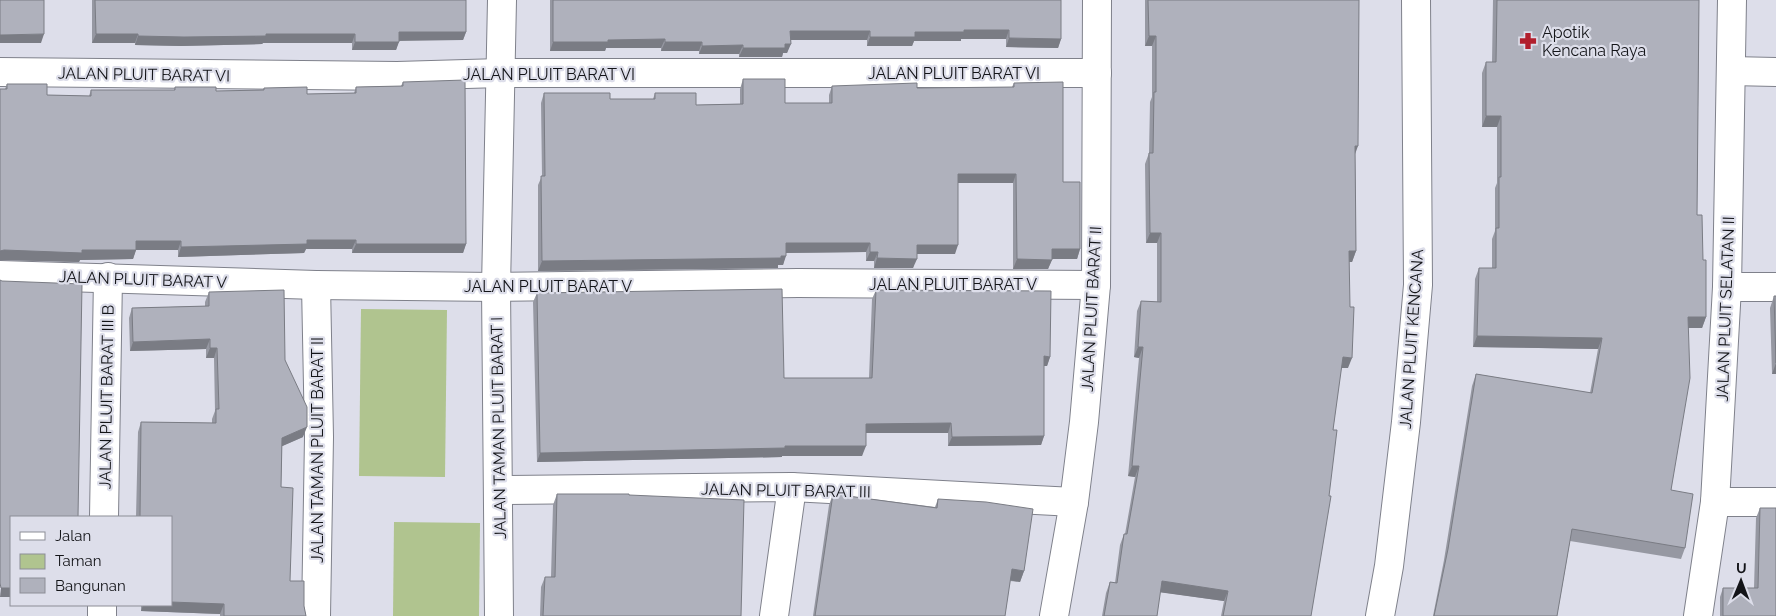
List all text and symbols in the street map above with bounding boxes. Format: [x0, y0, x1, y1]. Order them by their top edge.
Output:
place label: Apotik Kencana Raya [1542, 23, 1646, 60]
pharmacy icon: Apotik Kencana Raya [1518, 31, 1538, 51]
street label: JALAN PLUIT BARAT VI [58, 63, 230, 85]
street label: JALAN PLUIT BARAT VI [868, 64, 1040, 83]
street label: JALAN PLUIT BARAT VI [463, 65, 635, 84]
street label: JALAN PLUIT SELATAN II [1713, 216, 1738, 402]
street label: JALAN PLUIT BARAT II [1078, 226, 1105, 392]
street label: JALAN PLUIT KENCANA [1396, 248, 1427, 430]
street label: JALAN PLUIT BARAT V [59, 267, 227, 292]
street label: JALAN PLUIT BARAT V [869, 275, 1037, 294]
street label: JALAN PLUIT BARAT V [464, 277, 632, 296]
street label: JALAN PLUIT BARAT III B [95, 305, 118, 489]
street label: JALAN TAMAN PLUIT BARAT I [487, 317, 510, 539]
street label: JALAN TAMAN PLUIT BARAT II [308, 337, 327, 563]
street label: JALAN PLUIT BARAT III [701, 480, 871, 501]
legend [10, 516, 172, 606]
text: Jalan [55, 527, 91, 545]
text: Taman [55, 552, 101, 570]
north arrow [1716, 556, 1766, 606]
text: U [1736, 560, 1747, 576]
text: Bangunan [55, 577, 126, 595]

